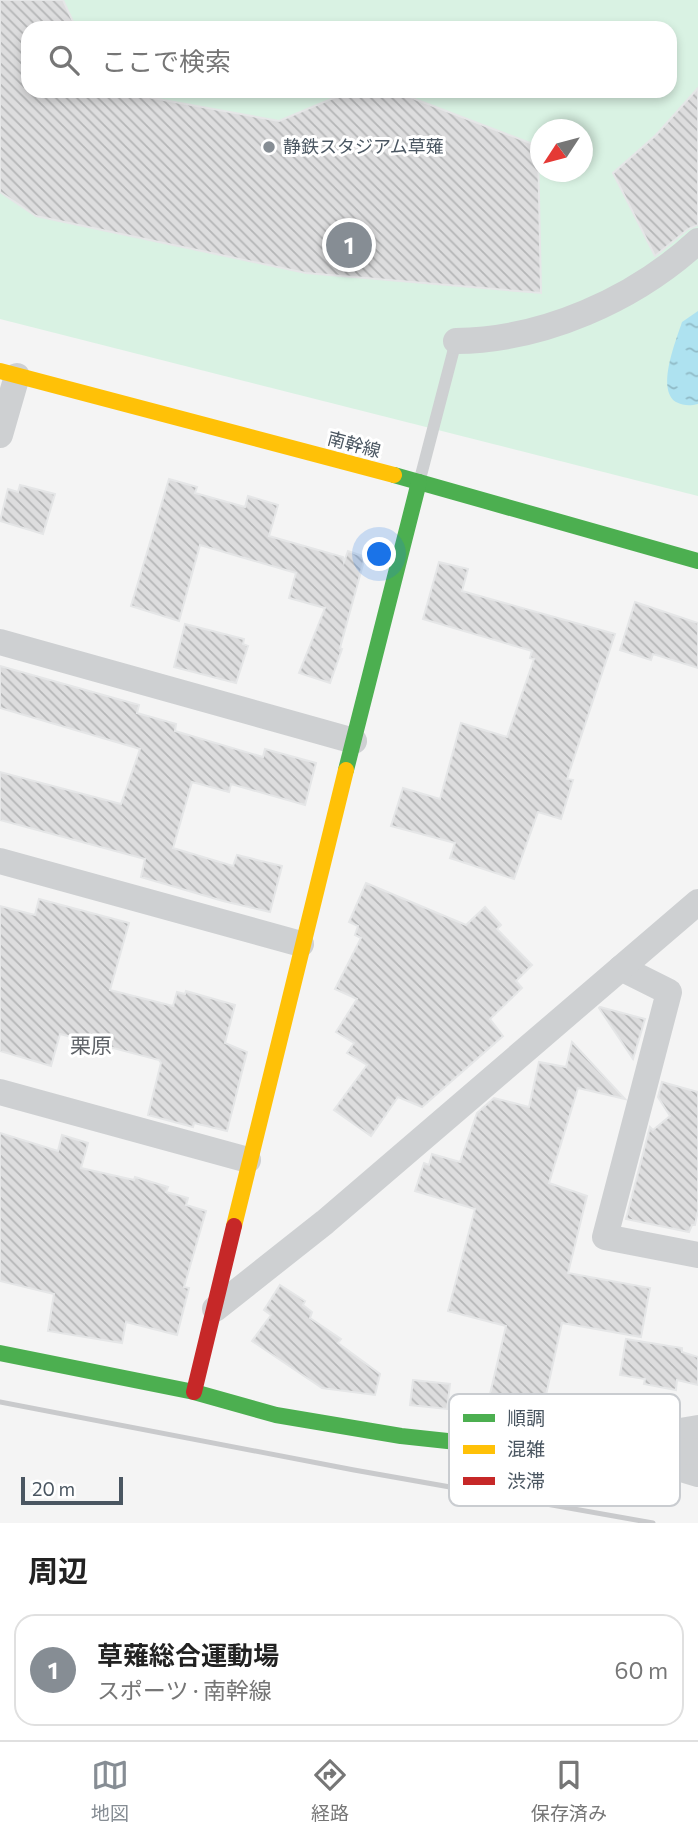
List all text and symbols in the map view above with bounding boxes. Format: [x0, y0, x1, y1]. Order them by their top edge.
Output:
search box [21, 21, 677, 98]
icon: search [45, 41, 83, 79]
text: ここで検索 [101, 45, 231, 76]
north arrow [530, 119, 593, 182]
place label: 静鉄スタジアム草薙 [283, 135, 444, 157]
marker: 静鉄スタジアム草薙 [261, 139, 277, 155]
pin: 1 [326, 219, 372, 271]
street label: 南幹線 [325, 426, 383, 462]
your location [362, 537, 396, 571]
district label: 栗原 [70, 1032, 112, 1057]
legend [449, 1394, 680, 1506]
text: 順調 [507, 1406, 545, 1429]
text: 混雑 [507, 1437, 545, 1460]
text: 渋滞 [507, 1469, 545, 1492]
scale bar [21, 1474, 122, 1506]
text: 20 m [32, 1477, 75, 1500]
text: 周辺 [28, 1551, 88, 1588]
text: 草薙総合運動場 [97, 1639, 279, 1670]
text: 1 [48, 1656, 58, 1684]
text: 60 m [615, 1656, 668, 1684]
text: スポーツ · 南幹線 [97, 1676, 272, 1704]
tab: 地図 [91, 1756, 129, 1825]
tab: 経路 [311, 1756, 349, 1825]
tab: 保存済み [531, 1756, 607, 1825]

